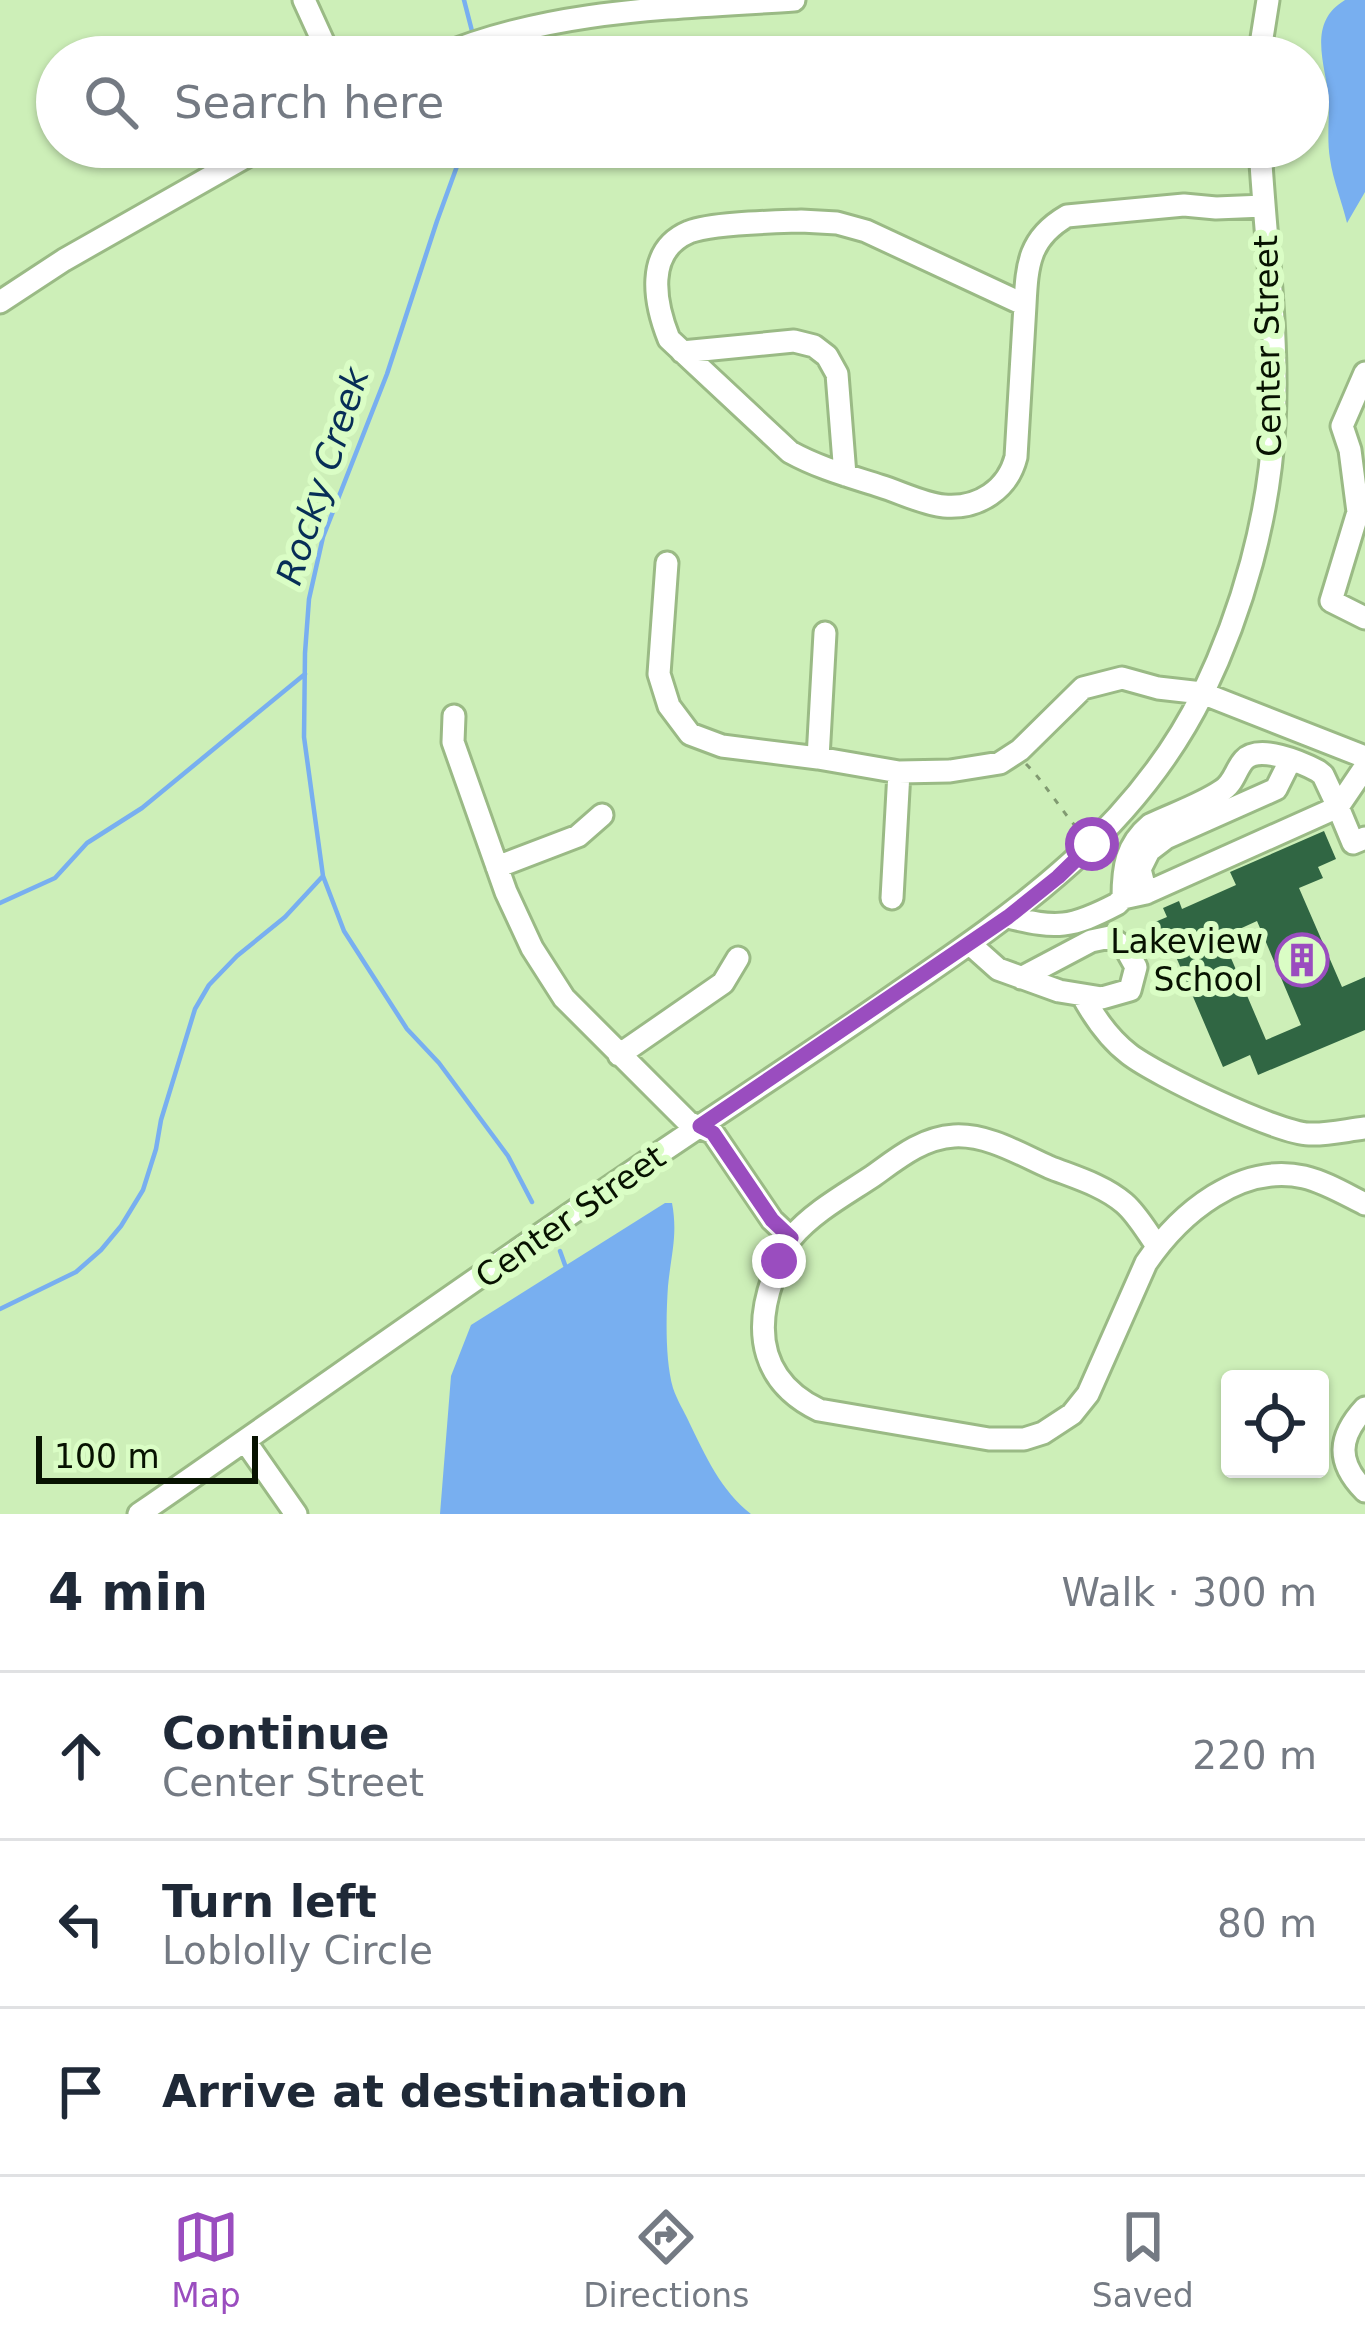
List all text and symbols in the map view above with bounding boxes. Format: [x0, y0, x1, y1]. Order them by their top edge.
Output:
search box [36, 36, 1329, 168]
icon: search [78, 69, 144, 135]
text: Search here [174, 76, 444, 129]
street label: Center Street [1246, 235, 1289, 457]
water label: Rocky Creek [268, 361, 377, 590]
route start [1065, 817, 1119, 871]
place label: Lakeview School [1110, 922, 1263, 999]
building icon: Lakeview School [1274, 932, 1330, 988]
street label: Center Street [468, 1137, 672, 1296]
route end [752, 1234, 806, 1288]
map controls [1221, 1370, 1329, 1478]
button: locate [1221, 1370, 1329, 1478]
scale bar [36, 1430, 258, 1483]
text: 100 m [54, 1437, 160, 1476]
text: 4 min [48, 1563, 208, 1622]
text: Walk · 300 m [1062, 1570, 1317, 1615]
text: Continue [162, 1707, 390, 1760]
icon: ahead [48, 1723, 114, 1789]
text: 220 m [1192, 1733, 1317, 1778]
text: Center Street [162, 1760, 424, 1805]
text: Turn left [162, 1875, 377, 1928]
icon: left [48, 1891, 114, 1957]
text: 80 m [1217, 1901, 1317, 1946]
text: Loblolly Circle [162, 1928, 433, 1973]
icon: arrive [48, 2059, 114, 2125]
text: Arrive at destination [162, 2065, 688, 2118]
tab: Map [171, 2204, 241, 2315]
tab: Directions [583, 2204, 749, 2315]
tab: Saved [1092, 2204, 1194, 2315]

